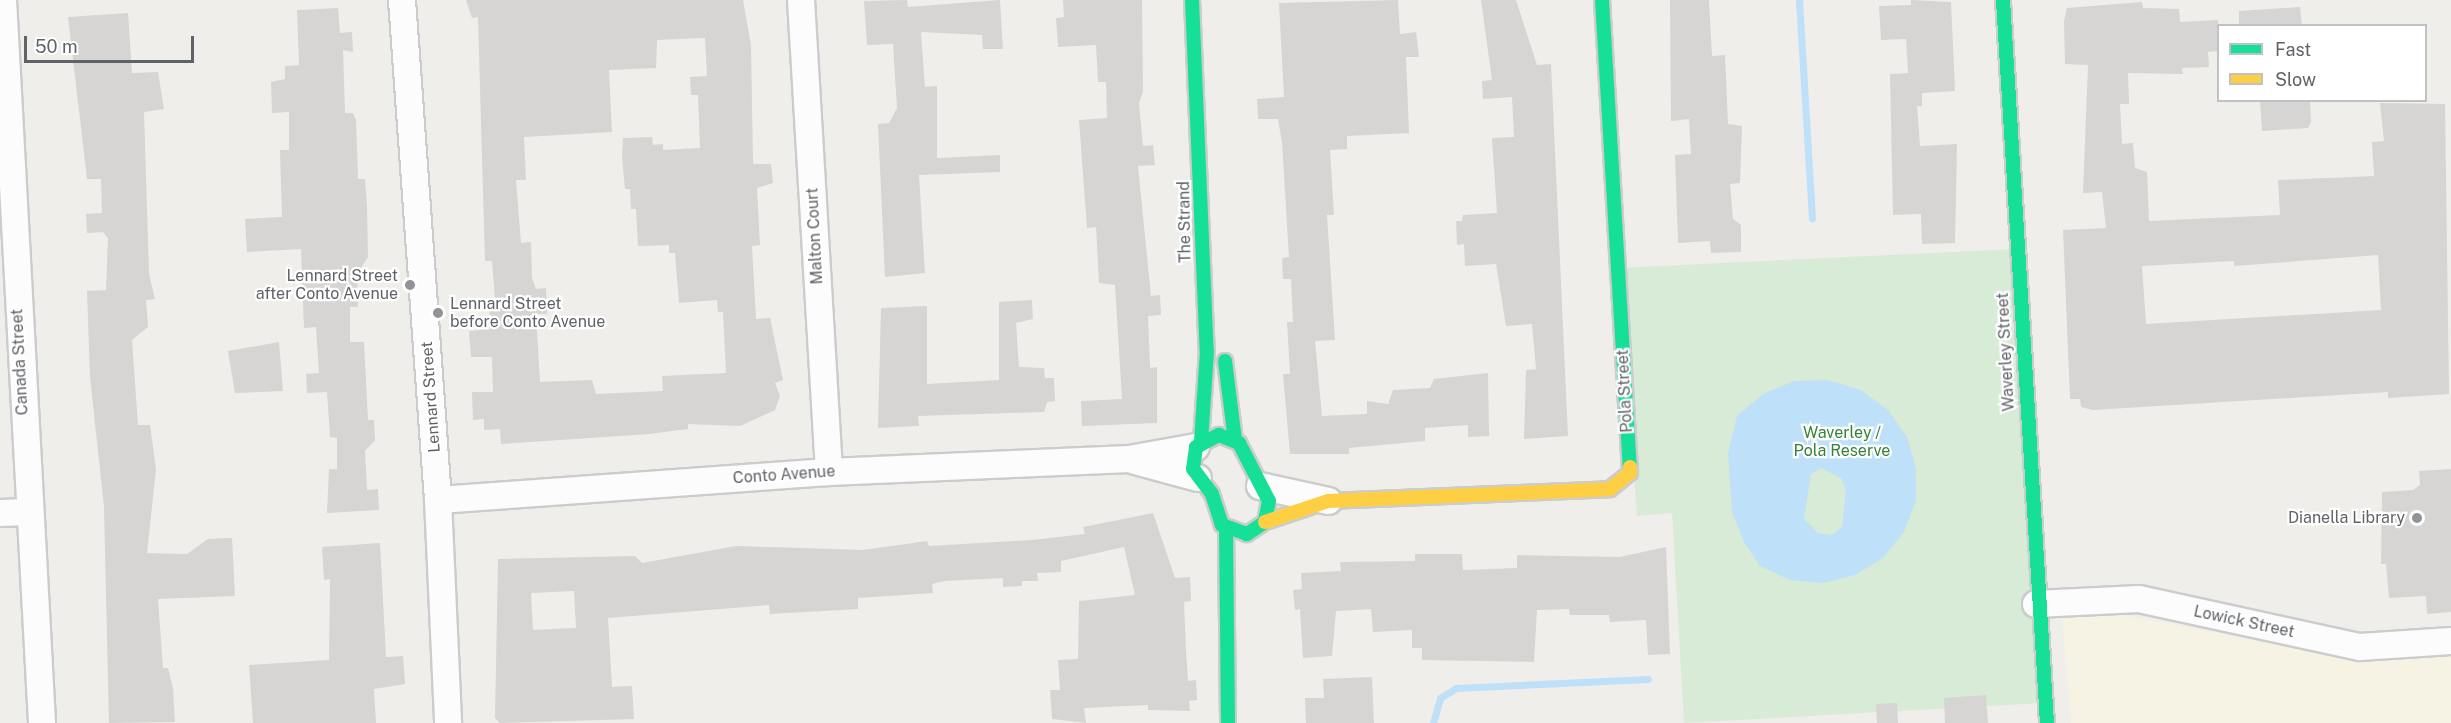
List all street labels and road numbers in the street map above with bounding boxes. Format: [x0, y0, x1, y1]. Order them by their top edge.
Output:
street label: The Strand [1175, 181, 1195, 263]
street label: Malton Court [803, 187, 827, 285]
street label: Waverley Street [1993, 292, 2019, 412]
street label: Canada Street [8, 308, 32, 416]
street label: Lennard Street [418, 341, 444, 453]
street label: Pola Street [1613, 349, 1637, 433]
street label: Conto Avenue [732, 462, 836, 488]
street label: Lowick Street [2192, 602, 2296, 642]

